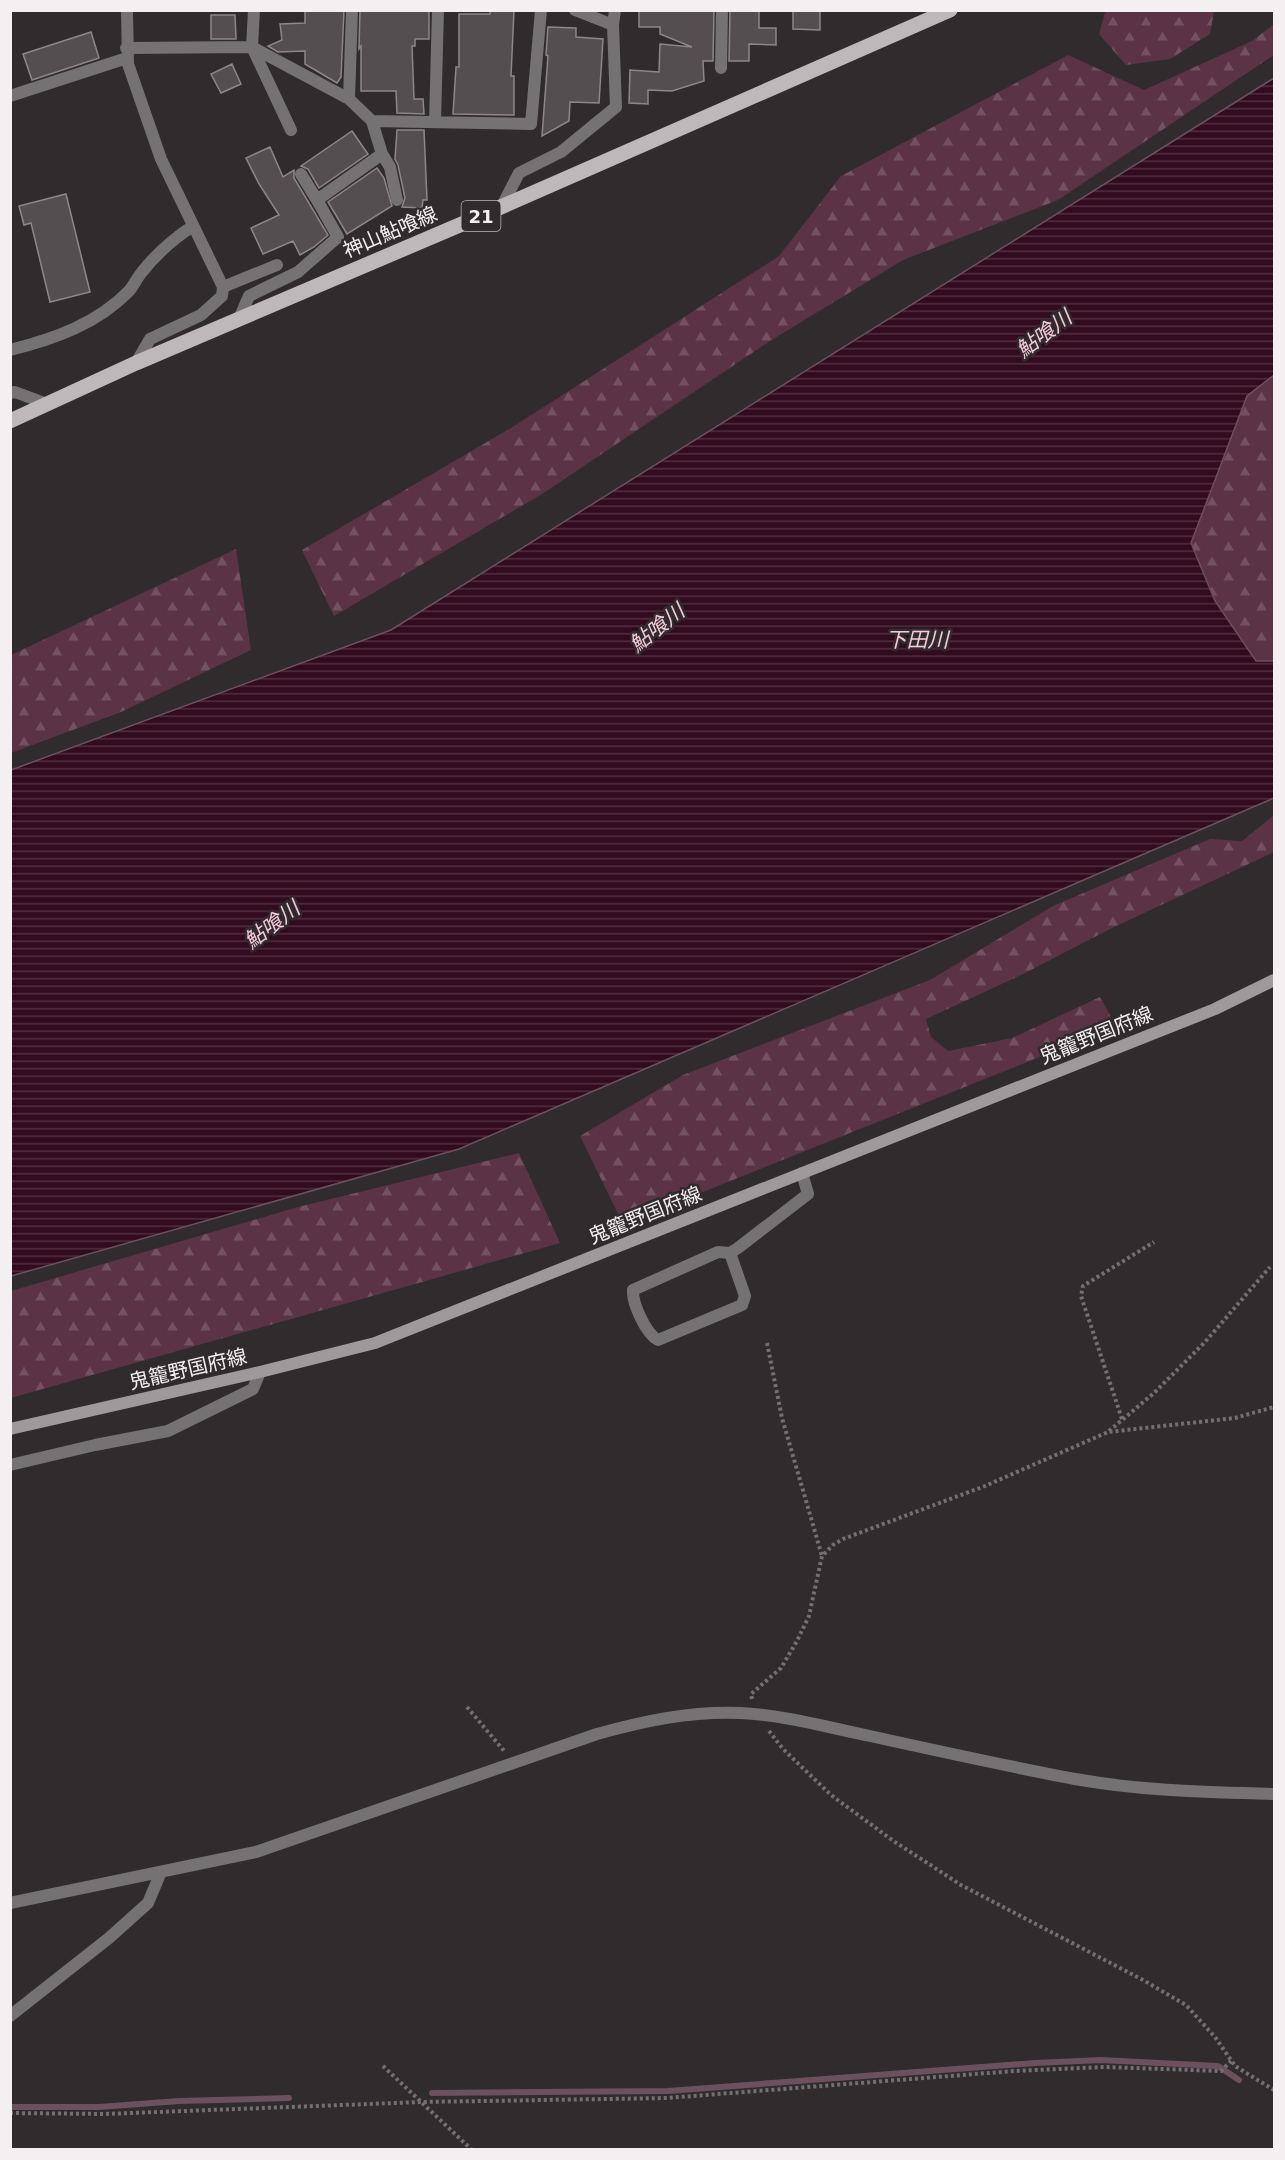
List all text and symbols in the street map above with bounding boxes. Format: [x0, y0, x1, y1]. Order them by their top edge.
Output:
street label: 神山鮎喰線 [339, 201, 441, 263]
road number: 21 [462, 201, 500, 231]
water label: 鮎喰川 [1012, 304, 1078, 363]
water label: 鮎喰川 [625, 598, 691, 657]
water label: 下田川 [886, 628, 950, 652]
water label: 鮎喰川 [240, 895, 306, 954]
street label: 鬼籠野国府線 [1036, 1001, 1156, 1069]
street label: 鬼籠野国府線 [585, 1181, 705, 1249]
street label: 鬼籠野国府線 [127, 1344, 249, 1394]

